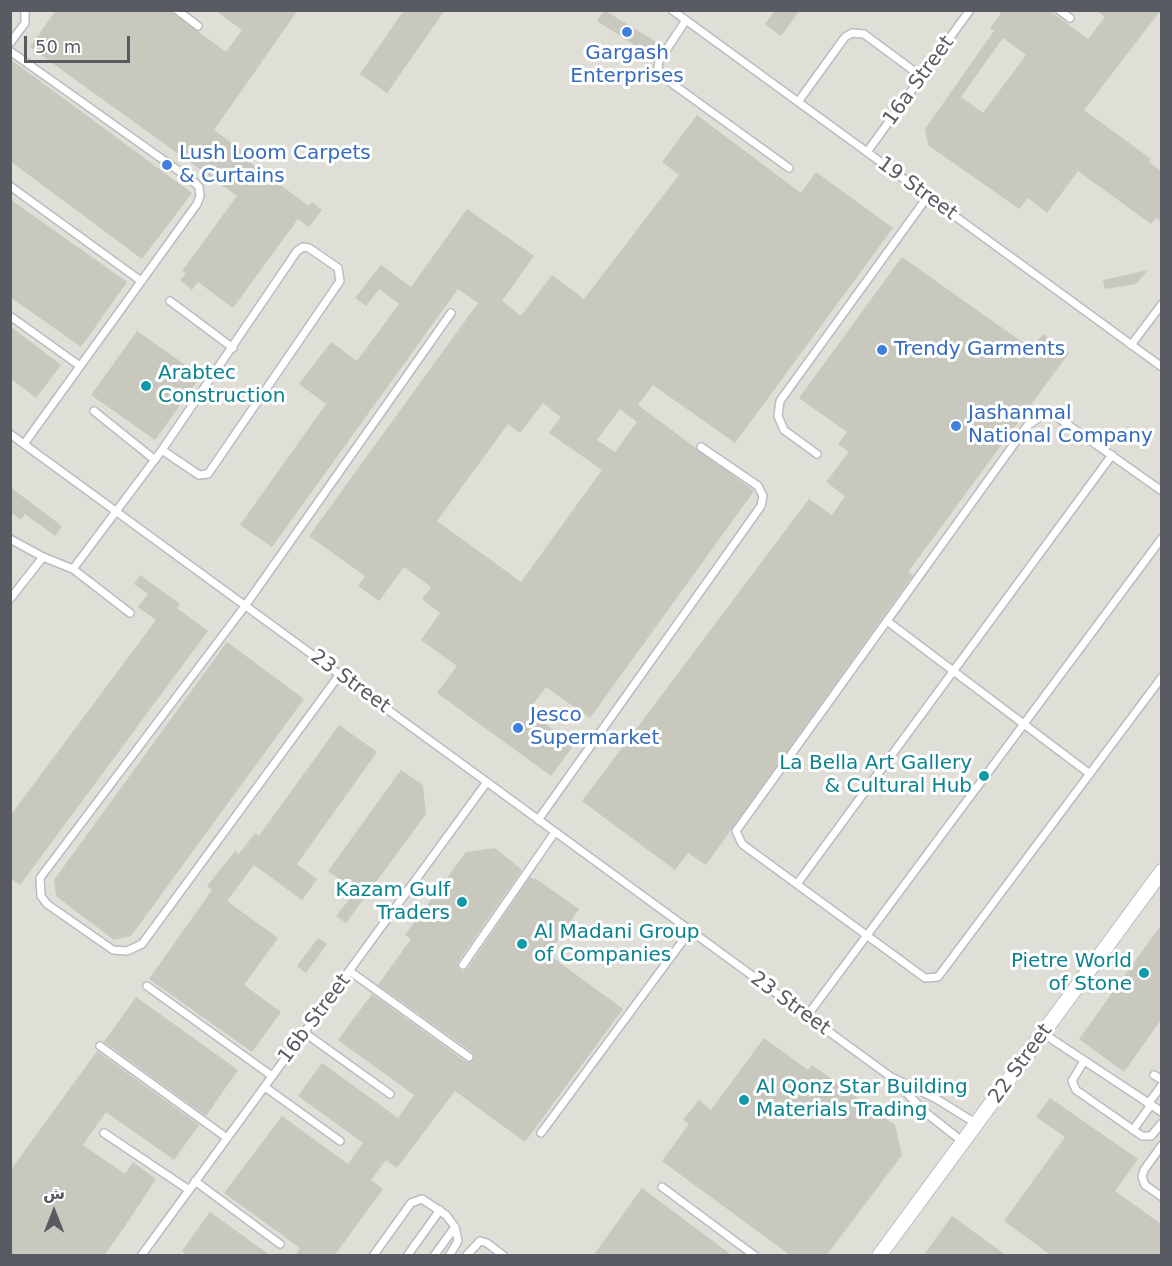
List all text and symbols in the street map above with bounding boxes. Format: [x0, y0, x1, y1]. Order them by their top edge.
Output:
scale bar [27, 24, 134, 62]
marker: Gargash Enterprises [620, 25, 634, 39]
street label: 16a Street [878, 32, 960, 130]
text: 50 m [35, 36, 81, 57]
place label: Gargash Enterprises [570, 42, 684, 89]
place label: Lush Loom Carpets & Curtains [179, 142, 371, 189]
street label: 19 Street [872, 152, 962, 226]
marker: Lush Loom Carpets & Curtains [160, 158, 174, 172]
place label: Trendy Garments [894, 338, 1065, 362]
marker: Trendy Garments [875, 343, 889, 357]
place label: Arabtec Construction [158, 362, 285, 409]
marker: Arabtec Construction [139, 379, 153, 393]
place label: Jashanmal National Company [968, 402, 1153, 449]
marker: Jashanmal National Company [949, 419, 963, 433]
street label: 23 Street [305, 645, 395, 719]
place label: Jesco Supermarket [530, 704, 659, 751]
marker: Jesco Supermarket [511, 721, 525, 735]
place label: La Bella Art Gallery & Cultural Hub [779, 752, 972, 799]
marker: La Bella Art Gallery & Cultural Hub [977, 769, 991, 783]
place label: Kazam Gulf Traders [336, 879, 450, 926]
marker: Kazam Gulf Traders [455, 895, 469, 909]
place label: Al Madani Group of Companies [534, 921, 700, 968]
marker: Al Madani Group of Companies [515, 937, 529, 951]
place label: Pietre World of Stone [1011, 950, 1132, 997]
marker: Pietre World of Stone [1137, 966, 1151, 980]
street label: 23 Street [745, 967, 835, 1041]
street label: 16b Street [274, 970, 356, 1068]
street label: 22 Street [984, 1019, 1058, 1109]
place label: Al Qonz Star Building Materials Trading [756, 1076, 968, 1123]
marker: Al Qonz Star Building Materials Trading [737, 1093, 751, 1107]
north arrow [24, 1182, 84, 1242]
text: ش [43, 1184, 65, 1203]

